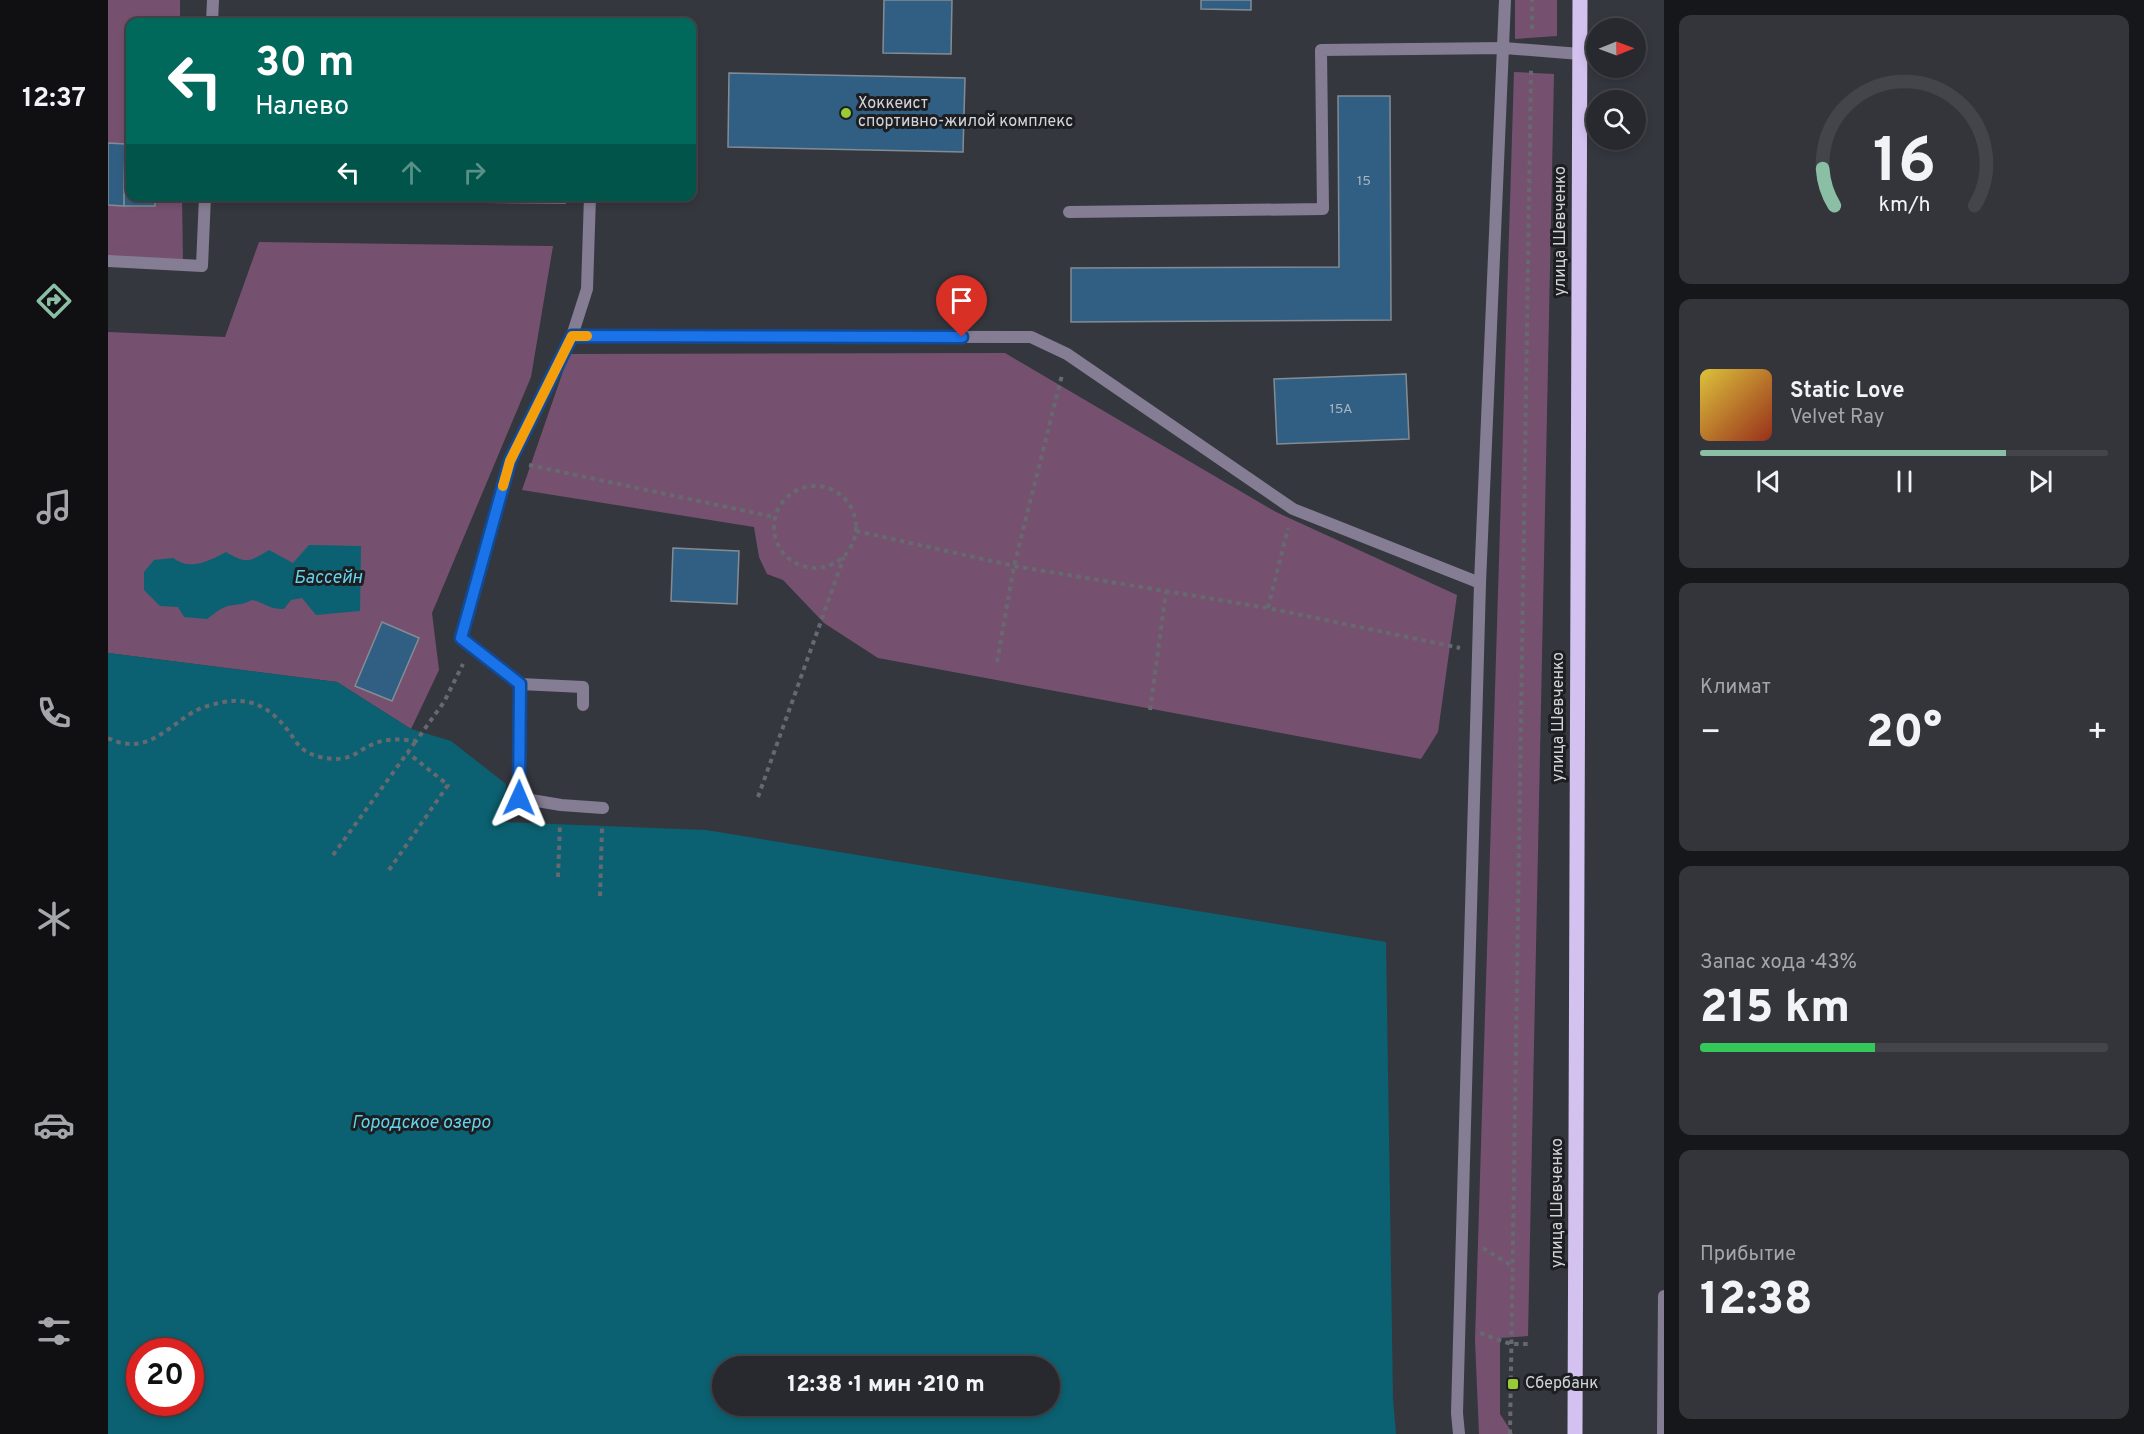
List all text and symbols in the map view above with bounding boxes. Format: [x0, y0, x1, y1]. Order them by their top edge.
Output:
north arrow [1586, 18, 1646, 78]
map controls [1586, 18, 1646, 150]
text: 30 m [255, 38, 354, 91]
icon: left [156, 42, 234, 120]
text: 12:37 [22, 82, 86, 116]
text: Налево [255, 90, 349, 124]
button: search [1586, 90, 1646, 150]
place label: Хоккеист спортивно-жилой комплекс [858, 94, 1073, 132]
marker: Хоккеист спортивно-жилой комплекс [839, 106, 853, 120]
text: 16 [1872, 126, 1936, 205]
icon: left [332, 156, 365, 189]
icon: ahead [395, 156, 428, 189]
icon: right [458, 156, 491, 189]
street label: улица Шевченко [1551, 166, 1571, 296]
house number: 15 [1357, 173, 1371, 190]
text: km/h [1878, 193, 1930, 220]
pin [936, 275, 987, 337]
icon: directions [33, 280, 75, 322]
icon: arrive [945, 284, 978, 317]
text: Static Love [1790, 378, 1904, 405]
house number: 15А [1329, 401, 1353, 418]
text: Velvet Ray [1790, 405, 1884, 431]
icon: previous [1752, 465, 1785, 498]
icon: pause [1888, 465, 1921, 498]
icon: next [2024, 465, 2057, 498]
icon: music [33, 486, 75, 528]
water label: Бассейн [294, 567, 363, 590]
street label: улица Шевченко [1549, 652, 1569, 782]
text: Климат [1700, 675, 1771, 701]
icon: phone [33, 692, 75, 734]
text: 20° [1866, 706, 1942, 763]
text: − [1700, 713, 1721, 755]
text: + [2087, 713, 2108, 755]
position arrow [487, 766, 551, 830]
icon: climate [33, 898, 75, 940]
text: Запас хода · 43% [1700, 950, 1857, 976]
text: 215 km [1700, 981, 1850, 1038]
icon: car [33, 1104, 75, 1146]
water label: Городское озеро [352, 1112, 491, 1135]
street label: улица Шевченко [1548, 1138, 1568, 1268]
text: Прибытие [1700, 1242, 1796, 1268]
text: 12:38 [1700, 1273, 1813, 1330]
icon: filters [33, 1310, 75, 1352]
speed limit sign: 20 [126, 1338, 204, 1416]
text: 12:38 · 1 мин · 210 m [787, 1372, 985, 1399]
place label: Сбербанк [1525, 1374, 1598, 1394]
marker: Сбербанк [1506, 1377, 1520, 1391]

